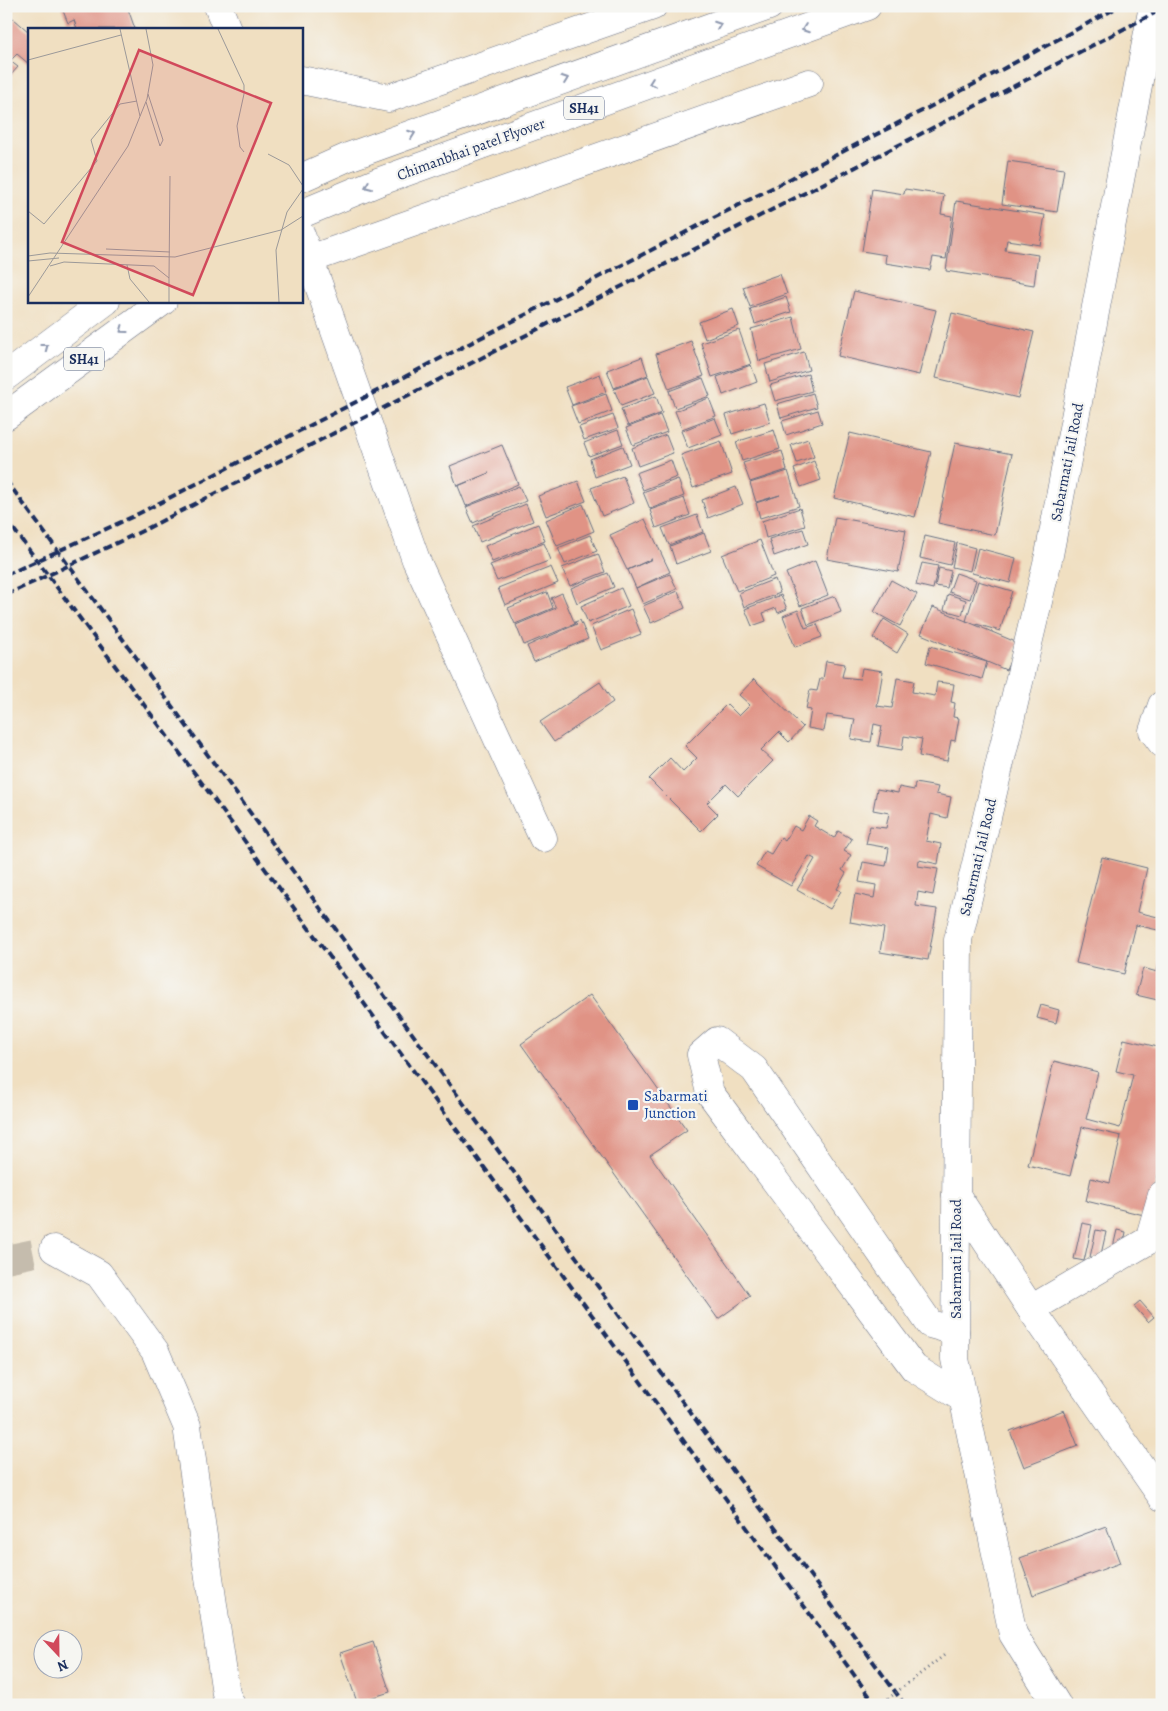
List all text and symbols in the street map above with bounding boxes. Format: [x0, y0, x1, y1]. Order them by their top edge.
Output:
one-way arrow [713, 21, 721, 31]
one-way arrow [801, 23, 810, 33]
inset map [28, 28, 302, 302]
one-way arrow [560, 75, 568, 85]
one-way arrow [648, 78, 657, 88]
road number: SH41 [564, 96, 604, 120]
street label: Chimanbhai patel Flyover [394, 113, 548, 185]
one-way arrow [407, 130, 415, 140]
one-way arrow [364, 180, 373, 191]
one-way arrow [119, 324, 129, 333]
one-way arrow [39, 344, 49, 353]
road number: SH41 [64, 348, 104, 370]
street label: Sabarmati Jail Road [1046, 400, 1088, 523]
street label: Sabarmati Jail Road [955, 795, 1001, 918]
place label: Sabarmati Junction [644, 1086, 708, 1123]
marker: Sabarmati Junction [626, 1098, 640, 1112]
street label: Sabarmati Jail Road [946, 1198, 966, 1319]
north arrow [32, 1628, 82, 1678]
text: N [54, 1655, 71, 1676]

